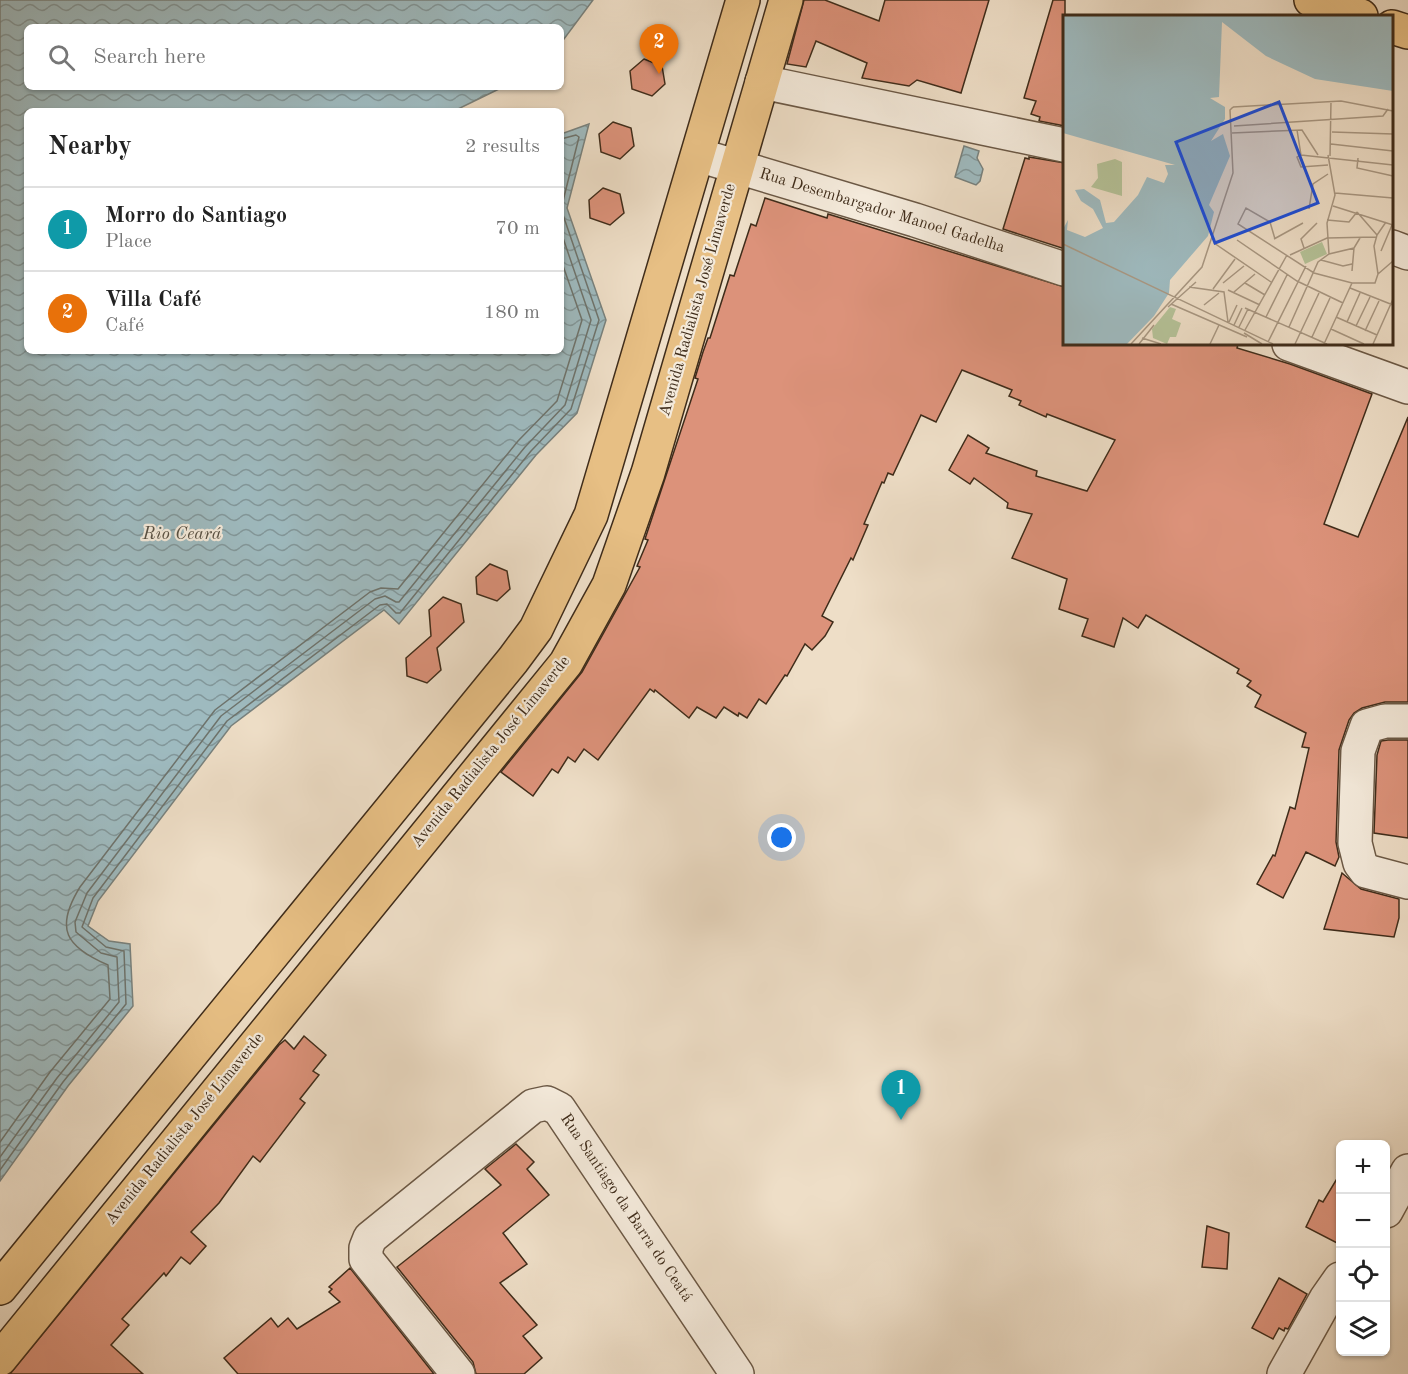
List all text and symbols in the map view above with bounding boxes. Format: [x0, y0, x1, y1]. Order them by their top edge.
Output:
inset map [1063, 15, 1393, 345]
search box [24, 24, 564, 90]
pin: 2 [640, 25, 678, 74]
icon: search [45, 41, 78, 74]
text: Search here [93, 46, 206, 68]
text: Nearby [48, 134, 132, 160]
text: 2 results [465, 137, 540, 157]
street label: Rua Desembargador Manoel Gadelha [757, 166, 1007, 256]
street label: Avenida Radialista José Limaverde [657, 182, 739, 418]
text: Morro do Santiago [105, 205, 287, 227]
text: 1 [62, 219, 73, 239]
text: 70 m [495, 219, 540, 239]
text: Place [105, 232, 152, 252]
text: Villa Café [105, 289, 202, 311]
text: 2 [62, 303, 73, 323]
text: 180 m [484, 303, 540, 323]
text: Café [105, 316, 144, 336]
water label: Rio Ceará [142, 525, 222, 543]
street label: Avenida Radialista José Limaverde [409, 653, 573, 851]
your location [767, 823, 796, 852]
street label: Avenida Radialista José Limaverde [103, 1030, 267, 1228]
pin: 1 [882, 1070, 920, 1120]
street label: Rua Santiago da Barra do Ceatá [557, 1111, 695, 1305]
map controls [1336, 1140, 1390, 1356]
button: + [1336, 1140, 1390, 1194]
button: − [1336, 1194, 1390, 1248]
button: locate [1336, 1248, 1390, 1302]
button: layers [1336, 1302, 1390, 1356]

